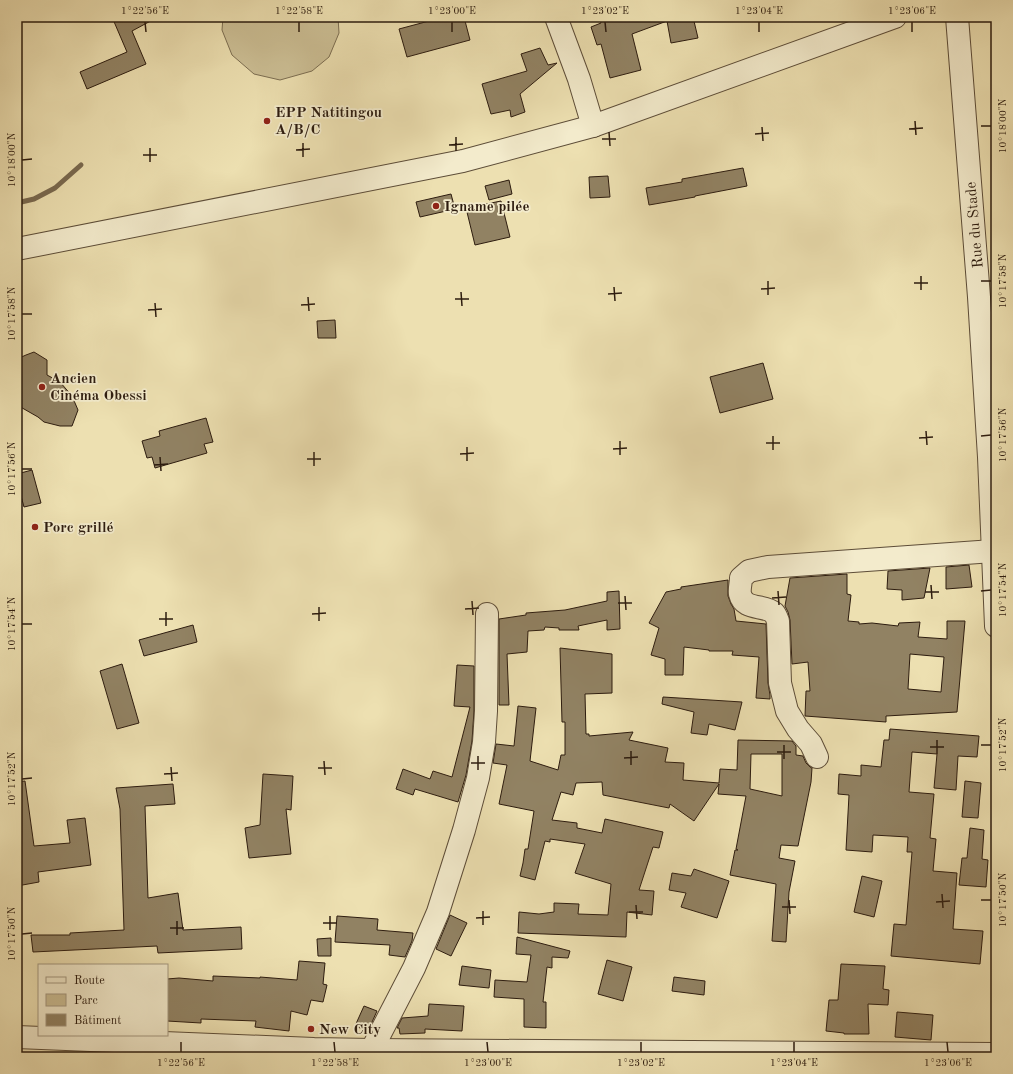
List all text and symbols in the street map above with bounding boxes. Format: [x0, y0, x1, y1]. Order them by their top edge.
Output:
text: 1°22'56"E [121, 6, 169, 16]
text: 1°22'58"E [275, 6, 323, 16]
text: 1°23'00"E [428, 6, 476, 16]
text: 1°23'02"E [581, 6, 629, 16]
text: 1°23'04"E [735, 6, 783, 16]
text: 1°23'06"E [888, 6, 936, 16]
text: 10°18'00"N [998, 98, 1008, 153]
place label: EPP Natitingou A/B/C [275, 106, 382, 138]
marker: EPP Natitingou A/B/C [262, 116, 272, 126]
text: 10°18'00"N [7, 132, 17, 187]
street label: Rue du Stade [964, 181, 987, 269]
place label: Igname pilée [444, 200, 530, 215]
marker: Igname pilée [431, 201, 441, 211]
text: 10°17'58"N [998, 253, 1008, 308]
text: 10°17'58"N [7, 286, 17, 341]
place label: Ancien Cinéma Obessi [50, 372, 147, 404]
marker: Ancien Cinéma Obessi [37, 382, 47, 392]
text: 10°17'56"N [998, 407, 1008, 462]
text: 10°17'56"N [7, 441, 17, 496]
place label: Porc grillé [43, 521, 114, 536]
marker: Porc grillé [30, 522, 40, 532]
text: 10°17'54"N [998, 562, 1008, 617]
text: 10°17'54"N [7, 596, 17, 651]
text: 10°17'52"N [998, 717, 1008, 772]
text: 10°17'52"N [7, 751, 17, 806]
text: 10°17'50"N [998, 872, 1008, 927]
text: 10°17'50"N [7, 906, 17, 961]
legend [38, 964, 168, 1036]
text: Route [74, 975, 105, 987]
text: Parc [74, 995, 98, 1007]
text: Bâtiment [74, 1015, 121, 1027]
place label: New City [319, 1023, 381, 1038]
marker: New City [306, 1024, 316, 1034]
text: 1°22'56"E [157, 1058, 205, 1068]
text: 1°22'58"E [311, 1058, 359, 1068]
text: 1°23'00"E [464, 1058, 512, 1068]
text: 1°23'02"E [617, 1058, 665, 1068]
text: 1°23'04"E [770, 1058, 818, 1068]
text: 1°23'06"E [924, 1058, 972, 1068]

